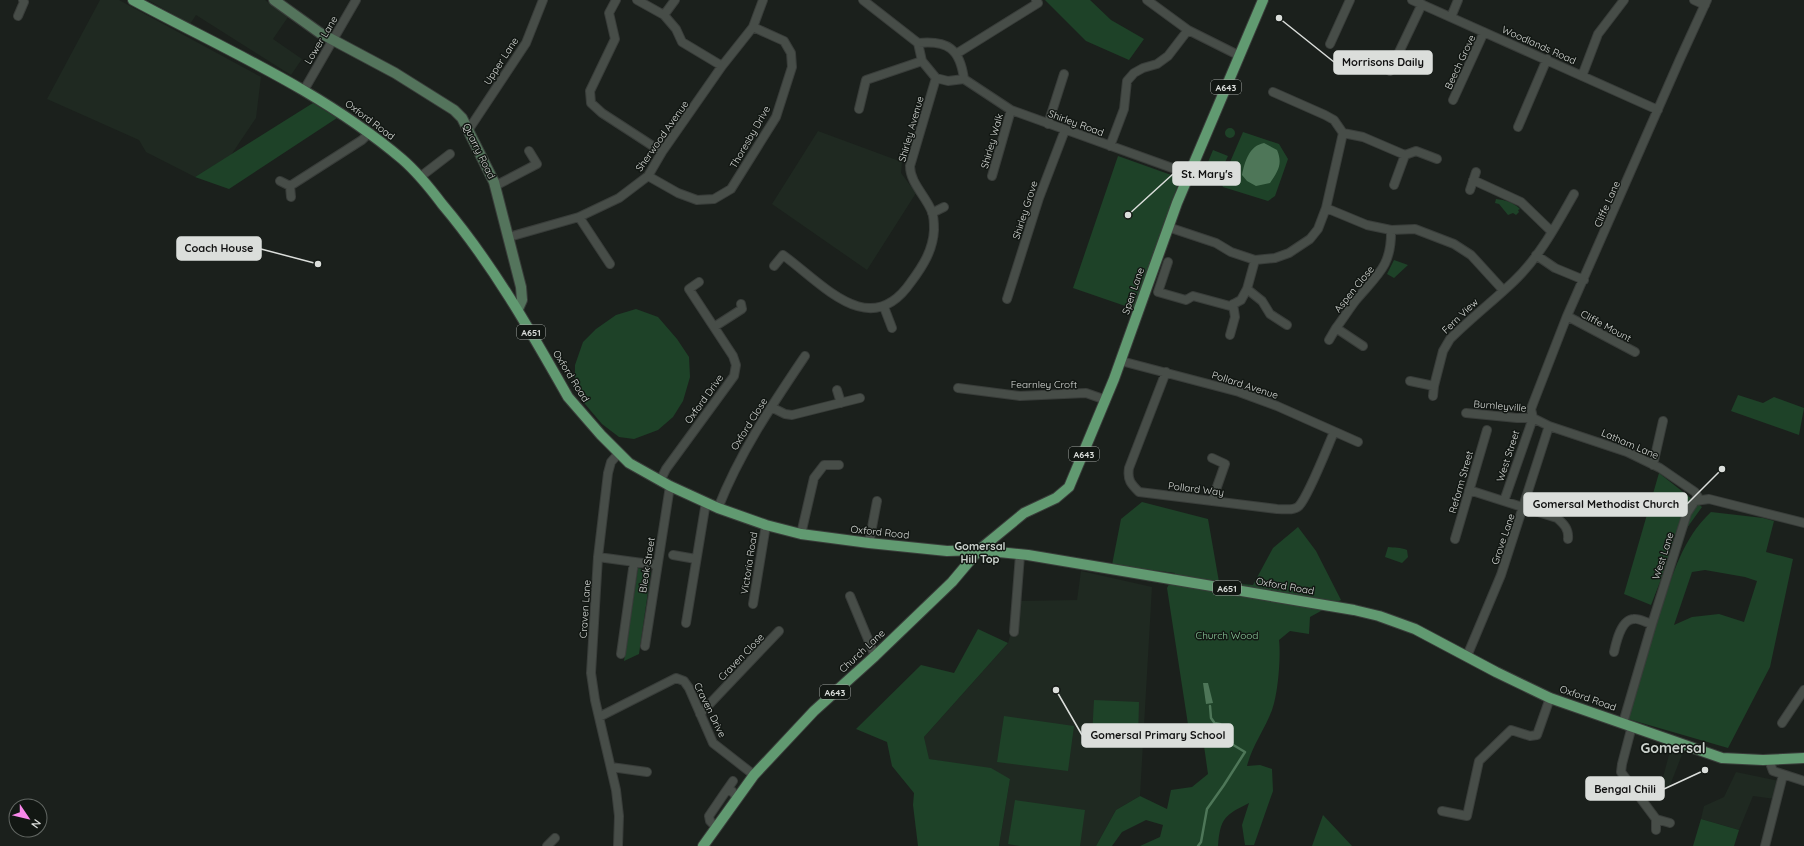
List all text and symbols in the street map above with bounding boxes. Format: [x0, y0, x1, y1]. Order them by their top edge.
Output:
street label: Lower Lane [302, 13, 341, 66]
street label: Woodlands Road [1500, 23, 1578, 67]
street label: Beech Grove [1442, 32, 1478, 91]
street label: Upper Lane [481, 34, 521, 87]
callout: Morrisons Daily [1334, 51, 1432, 74]
text: Morrisons Daily [1342, 55, 1424, 69]
road number: A643 [1211, 80, 1241, 94]
street label: Shirley Avenue [895, 94, 927, 163]
street label: Oxford Road [343, 97, 397, 143]
street label: Sherwood Avenue [633, 98, 692, 174]
street label: Thoresby Drive [727, 103, 773, 171]
street label: Shirley Road [1046, 107, 1106, 139]
street label: Shirley Walk [978, 112, 1006, 170]
street label: Quarry Road [460, 121, 498, 181]
callout: St. Mary's [1173, 162, 1240, 185]
text: St. Mary's [1181, 167, 1233, 181]
street label: Cliffe Lane [1591, 178, 1623, 229]
street label: Shirley Grove [1009, 179, 1041, 241]
callout: Coach House [177, 237, 261, 260]
text: Coach House [185, 241, 254, 255]
street label: Aspen Close [1331, 263, 1377, 315]
street label: Spen Lane [1119, 266, 1147, 316]
street label: Fern View [1439, 295, 1481, 336]
street label: Cliffe Mount [1578, 307, 1634, 345]
road number: A651 [517, 325, 545, 339]
street label: Oxford Road [550, 348, 592, 404]
street label: Pollard Avenue [1210, 368, 1280, 402]
street label: Oxford Drive [682, 371, 727, 426]
street label: Fearnley Croft [1011, 378, 1078, 391]
street label: Oxford Close [728, 395, 770, 453]
street label: Burnleyville [1473, 397, 1527, 415]
street label: Latham Lane [1599, 426, 1661, 462]
street label: West Street [1494, 428, 1523, 483]
road number: A643 [1069, 447, 1099, 461]
street label: Reform Street [1446, 449, 1476, 515]
street label: Pollard Way [1167, 479, 1225, 499]
callout: Gomersal Methodist Church [1524, 493, 1687, 516]
text: Gomersal Methodist Church [1533, 497, 1679, 511]
street label: Grove Lane [1488, 511, 1518, 566]
street label: Oxford Road [850, 522, 910, 542]
street label: West Lane [1649, 530, 1677, 581]
street label: Victoria Road [738, 531, 760, 595]
street label: Bleak Street [636, 536, 658, 594]
district label: Gomersal Hill Top [954, 539, 1006, 566]
street label: Oxford Road [1255, 574, 1315, 598]
street label: Craven Lane [576, 579, 594, 639]
road number: A651 [1213, 581, 1241, 595]
street label: Church Lane [836, 626, 888, 676]
park label: Church Wood [1196, 629, 1258, 642]
street label: Craven Close [715, 630, 767, 683]
street label: Craven Drive [691, 680, 729, 740]
street label: Oxford Road [1558, 682, 1618, 714]
road number: A643 [820, 685, 850, 699]
callout: Gomersal Primary School [1082, 724, 1233, 747]
text: Gomersal Primary School [1090, 728, 1226, 742]
district label: Gomersal [1640, 739, 1706, 757]
callout: Bengal Chili [1586, 777, 1664, 800]
text: Bengal Chili [1594, 782, 1656, 796]
north arrow [8, 798, 48, 838]
text: N [28, 816, 44, 831]

